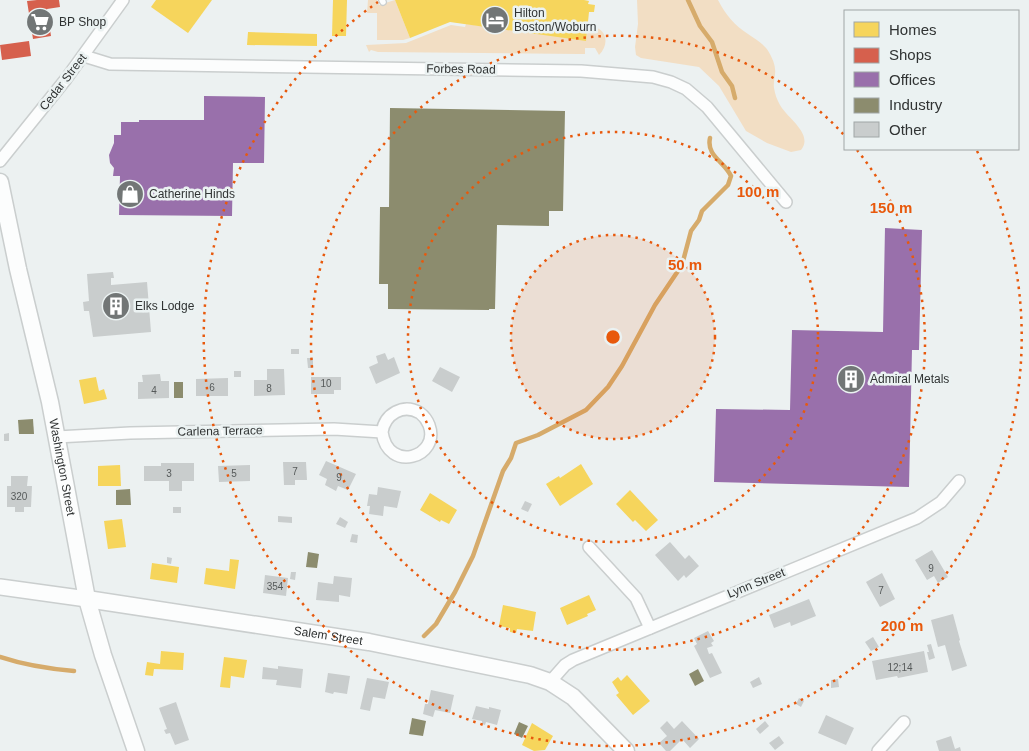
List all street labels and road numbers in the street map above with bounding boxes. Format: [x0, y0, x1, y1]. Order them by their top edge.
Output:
street label: Cedar Street [37, 50, 90, 113]
street label: Forbes Road [426, 61, 496, 77]
street label: Washington Street [46, 418, 78, 518]
street label: Carlena Terrace [177, 423, 263, 439]
street label: Lynn Street [725, 565, 787, 601]
street label: Salem Street [293, 624, 364, 648]

